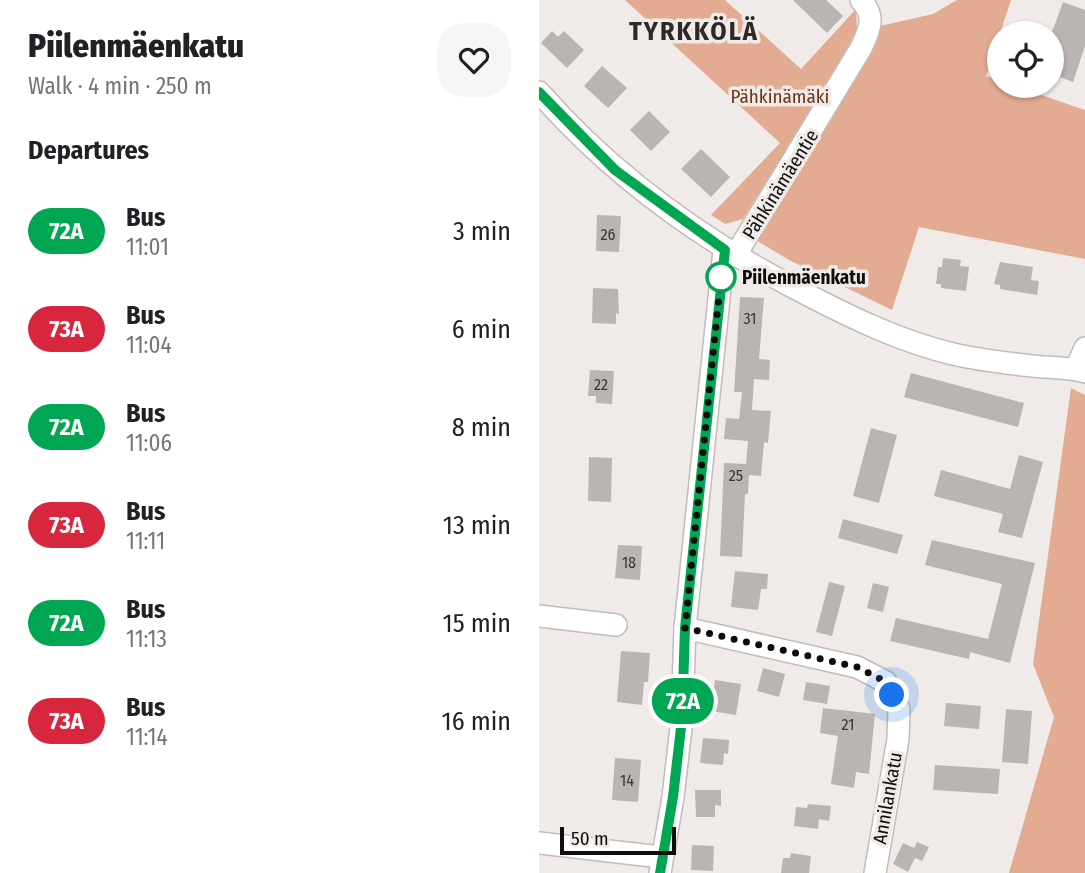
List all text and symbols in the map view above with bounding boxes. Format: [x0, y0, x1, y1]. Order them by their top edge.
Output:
district label: TYRKKÖLÄ [629, 16, 759, 47]
map controls [987, 21, 1064, 98]
button: locate [987, 21, 1064, 98]
button: heart [437, 23, 511, 97]
text: Piilenmäenkatu [28, 26, 244, 66]
text: Walk · 4 min · 250 m [28, 72, 212, 100]
park label: Pähkinämäki [731, 85, 829, 108]
street label: Pähkinämäentie [738, 125, 823, 243]
text: Departures [28, 135, 149, 166]
text: Bus [126, 202, 165, 233]
text: 3 min [453, 216, 511, 247]
text: 72A [49, 217, 84, 245]
house number: 26 [601, 225, 616, 244]
text: 11:01 [126, 233, 169, 261]
marker: Piilenmäenkatu [706, 262, 736, 292]
place label: Piilenmäenkatu [742, 266, 866, 289]
text: Bus [126, 300, 165, 331]
house number: 31 [743, 309, 757, 328]
text: 6 min [452, 314, 511, 345]
text: 73A [49, 315, 84, 343]
text: 11:04 [126, 331, 172, 359]
house number: 22 [594, 375, 608, 394]
text: Bus [126, 398, 165, 429]
text: 8 min [452, 412, 511, 443]
text: 72A [49, 413, 84, 441]
text: 11:06 [126, 429, 172, 457]
house number: 25 [729, 466, 743, 485]
text: Bus [126, 496, 165, 527]
text: 13 min [443, 510, 511, 541]
text: 73A [49, 511, 84, 539]
text: 11:11 [126, 527, 165, 555]
house number: 18 [622, 553, 636, 572]
text: Bus [126, 594, 165, 625]
text: 15 min [443, 608, 511, 639]
text: 72A [49, 609, 84, 637]
text: 11:13 [126, 625, 167, 653]
your location [874, 677, 909, 712]
line badge: 72A [643, 678, 723, 724]
text: 72A [666, 687, 700, 715]
text: Bus [126, 692, 165, 723]
text: 16 min [442, 706, 511, 737]
text: 73A [49, 707, 84, 735]
house number: 21 [842, 715, 854, 734]
text: 11:14 [126, 723, 168, 751]
street label: Annilankatu [868, 750, 907, 846]
house number: 14 [620, 771, 634, 790]
scale bar [560, 824, 675, 856]
text: 50 m [571, 827, 609, 850]

